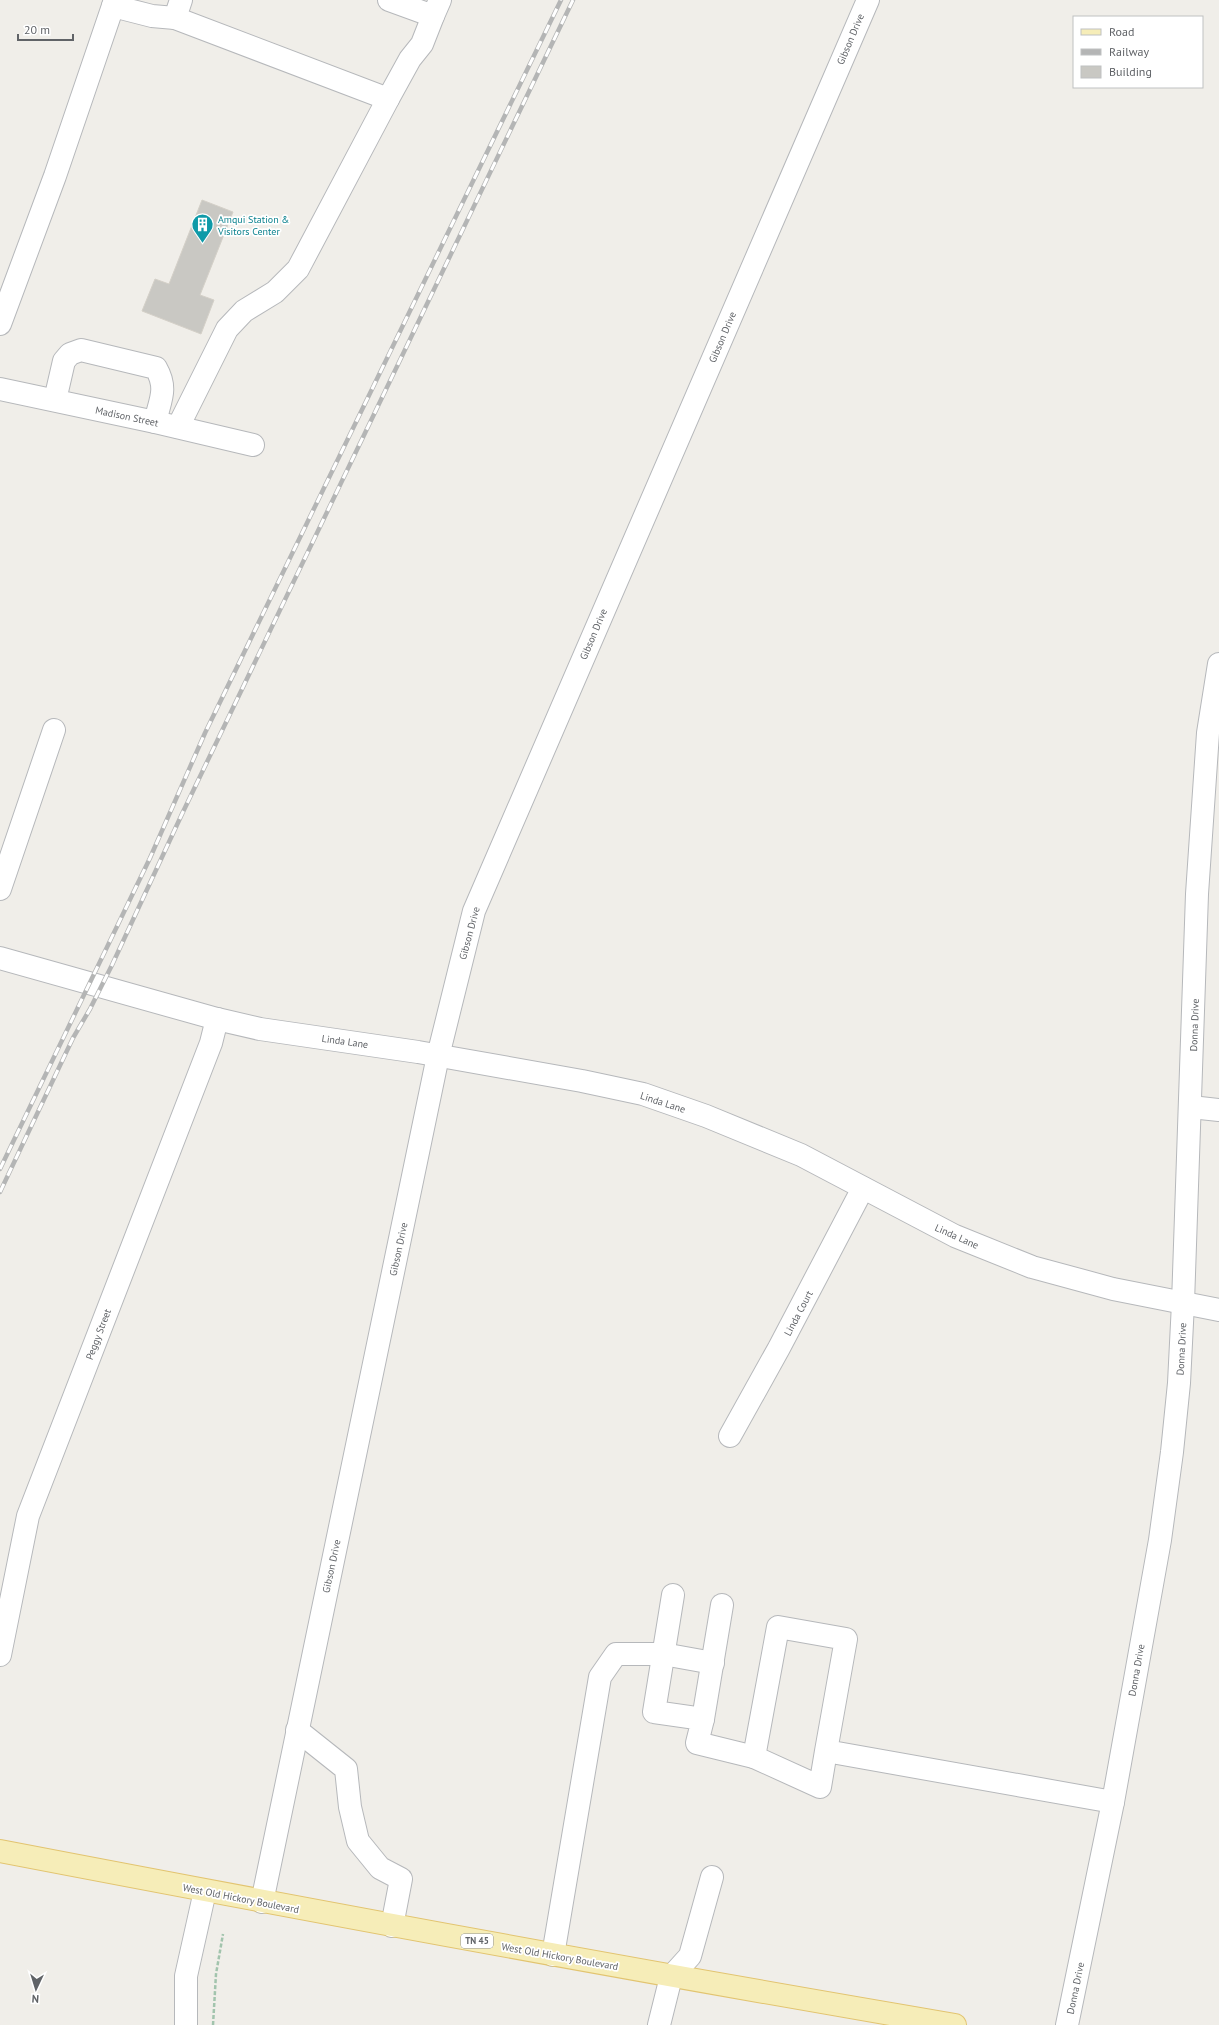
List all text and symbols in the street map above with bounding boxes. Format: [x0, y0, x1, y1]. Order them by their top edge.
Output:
street label: Gibson Drive [834, 12, 867, 67]
scale bar [18, 16, 73, 42]
legend [1073, 16, 1203, 88]
text: 20 m [24, 22, 50, 37]
text: Road [1109, 24, 1134, 39]
text: Railway [1109, 44, 1149, 59]
text: Building [1109, 64, 1152, 79]
building icon: Amqui Station & Visitors Center [189, 212, 215, 245]
place label: Amqui Station & Visitors Center [217, 213, 289, 238]
street label: Gibson Drive [706, 310, 739, 365]
street label: Madison Street [94, 403, 160, 430]
street label: Gibson Drive [577, 607, 610, 662]
street label: Gibson Drive [456, 905, 483, 961]
street label: Donna Drive [1187, 998, 1202, 1052]
street label: Linda Lane [321, 1032, 369, 1051]
street label: Linda Lane [639, 1089, 687, 1116]
street label: Gibson Drive [386, 1221, 410, 1277]
street label: Linda Lane [933, 1221, 981, 1252]
street label: Linda Court [781, 1288, 816, 1338]
street label: Peggy Street [83, 1306, 114, 1361]
street label: Donna Drive [1174, 1322, 1189, 1376]
street label: Gibson Drive [319, 1538, 343, 1594]
street label: Donna Drive [1125, 1643, 1147, 1697]
street label: West Old Hickory Boulevard [182, 1881, 300, 1916]
road number: TN 45 [461, 1934, 493, 1948]
street label: West Old Hickory Boulevard [501, 1940, 619, 1973]
street label: Donna Drive [1064, 1961, 1087, 2015]
north arrow [16, 1969, 56, 2009]
text: N [31, 1992, 39, 2006]

